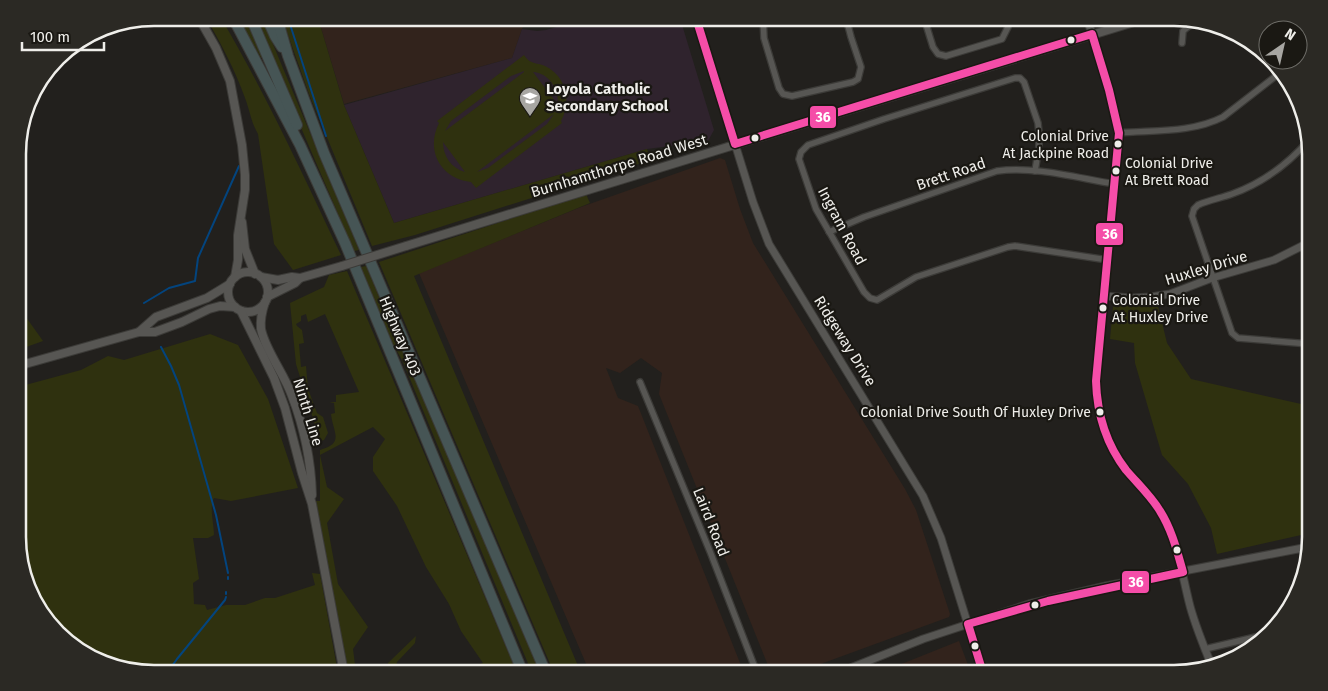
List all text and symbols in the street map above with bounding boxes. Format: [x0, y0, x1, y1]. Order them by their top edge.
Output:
scale bar [22, 20, 105, 52]
north arrow [1258, 20, 1308, 70]
text: N [1281, 25, 1299, 44]
text: 100 m [30, 28, 70, 46]
unlabelled marker [1066, 35, 1076, 45]
place label: Loyola Catholic Secondary School [546, 80, 669, 115]
school or university icon: Loyola Catholic Secondary School [518, 86, 542, 117]
line badge: 36 [809, 105, 837, 129]
text: 36 [814, 109, 831, 126]
place label: Colonial Drive At Jackpine Road [1002, 128, 1109, 162]
street label: Burnhamthorpe Road West [529, 130, 710, 201]
unlabelled marker [750, 133, 760, 143]
marker: Colonial Drive At Jackpine Road [1113, 139, 1123, 149]
street label: Brett Road [914, 154, 988, 194]
place label: Colonial Drive At Brett Road [1125, 155, 1213, 189]
marker: Colonial Drive At Brett Road [1111, 166, 1121, 176]
street label: Ingram Road [814, 184, 870, 268]
line badge: 36 [1095, 222, 1124, 246]
text: 36 [1101, 226, 1118, 243]
street label: Huxley Drive [1163, 247, 1249, 289]
place label: Colonial Drive At Huxley Drive [1112, 292, 1208, 326]
street label: Ridgeway Drive [810, 293, 880, 389]
street label: Highway 403 [375, 294, 425, 378]
marker: Colonial Drive At Huxley Drive [1098, 303, 1108, 313]
street label: Ninth Line [289, 376, 327, 448]
place label: Colonial Drive South Of Huxley Drive [861, 404, 1091, 421]
marker: Colonial Drive South Of Huxley Drive [1095, 407, 1105, 417]
street label: Laird Road [689, 485, 733, 559]
unlabelled marker [1172, 545, 1182, 555]
line badge: 36 [1121, 570, 1150, 594]
text: 36 [1127, 574, 1144, 591]
unlabelled marker [1030, 600, 1040, 610]
unlabelled marker [970, 641, 980, 651]

